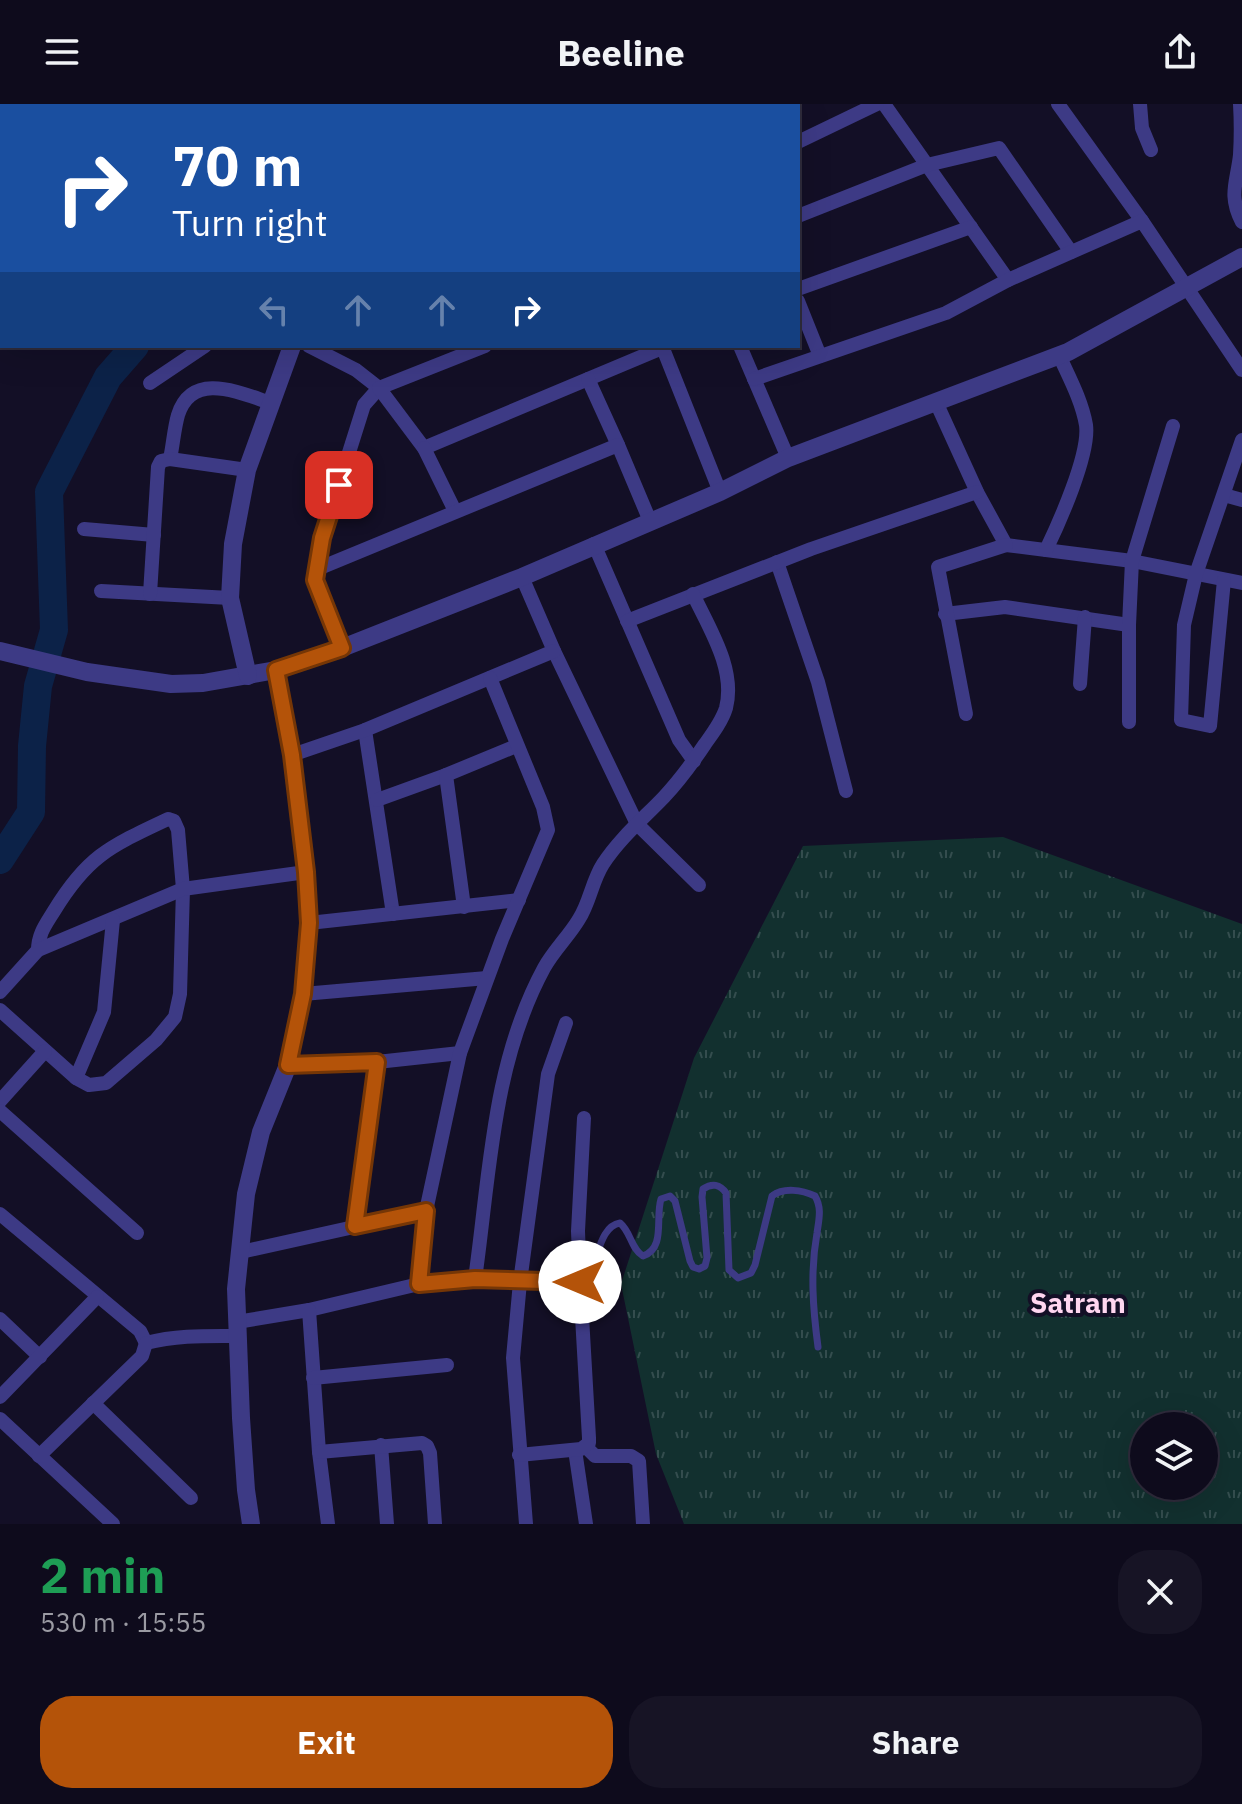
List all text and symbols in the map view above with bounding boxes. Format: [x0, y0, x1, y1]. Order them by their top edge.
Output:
text: Beeline [557, 29, 685, 76]
icon: menu [40, 30, 84, 74]
icon: share [1158, 30, 1202, 74]
text: 70 m [172, 129, 302, 201]
icon: right [40, 136, 144, 240]
text: Turn right [172, 199, 328, 246]
icon: left [252, 288, 296, 332]
icon: ahead [336, 288, 380, 332]
icon: ahead [420, 288, 464, 332]
icon: right [504, 288, 548, 332]
pin [305, 451, 373, 519]
icon: arrive [317, 463, 361, 507]
position arrow [538, 1240, 622, 1324]
district label: Satram [1030, 1284, 1126, 1321]
map controls [1130, 1412, 1218, 1500]
button: layers [1130, 1412, 1218, 1500]
text: 2 min [40, 1544, 165, 1606]
button: close [1118, 1550, 1202, 1634]
text: 530 m · 15:55 [40, 1605, 206, 1639]
button: Exit [40, 1696, 613, 1788]
button: Share [629, 1696, 1202, 1788]

